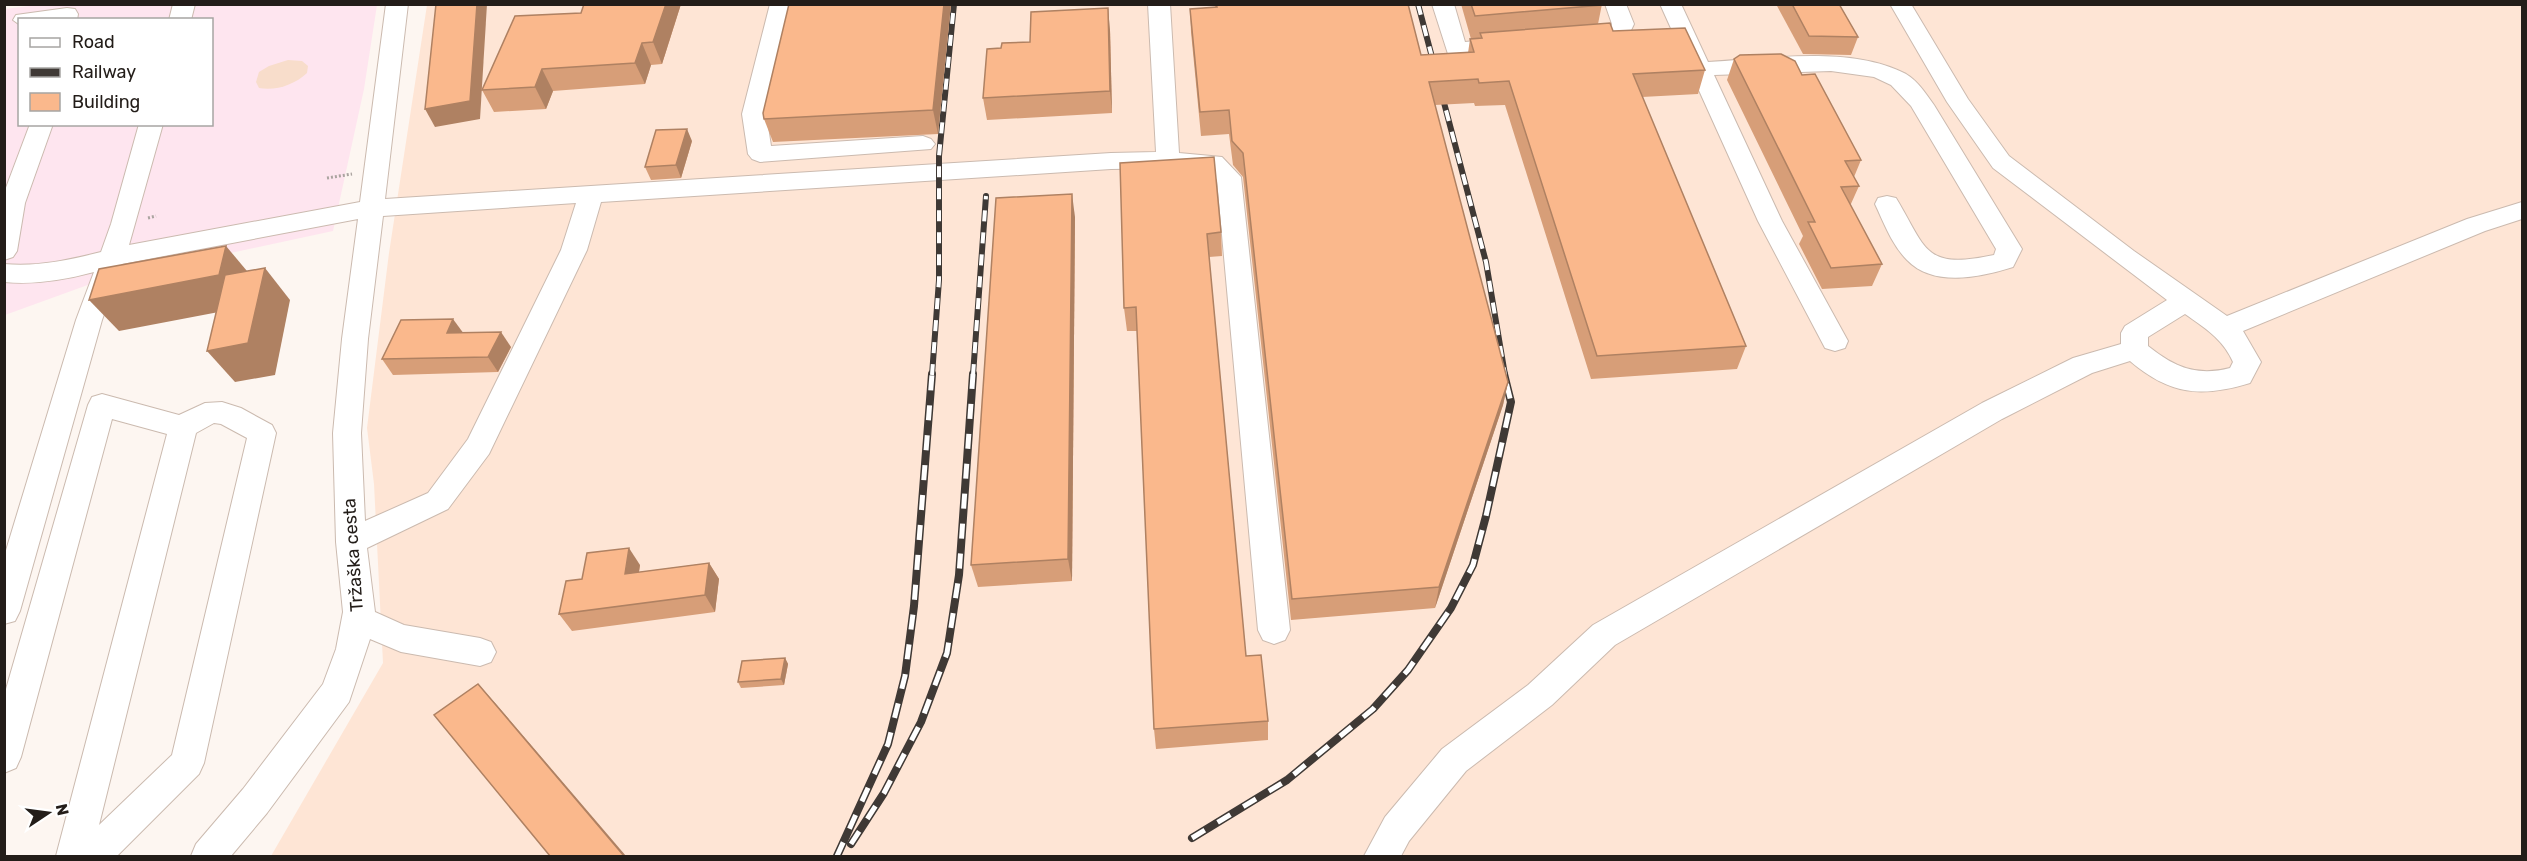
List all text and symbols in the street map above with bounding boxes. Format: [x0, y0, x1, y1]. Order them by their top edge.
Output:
legend [18, 18, 213, 126]
text: Road [72, 31, 115, 53]
text: Railway [72, 61, 136, 83]
text: Building [72, 91, 140, 113]
street label: Tržaška cesta [338, 498, 368, 612]
north arrow [18, 783, 78, 843]
text: N [52, 802, 73, 817]

